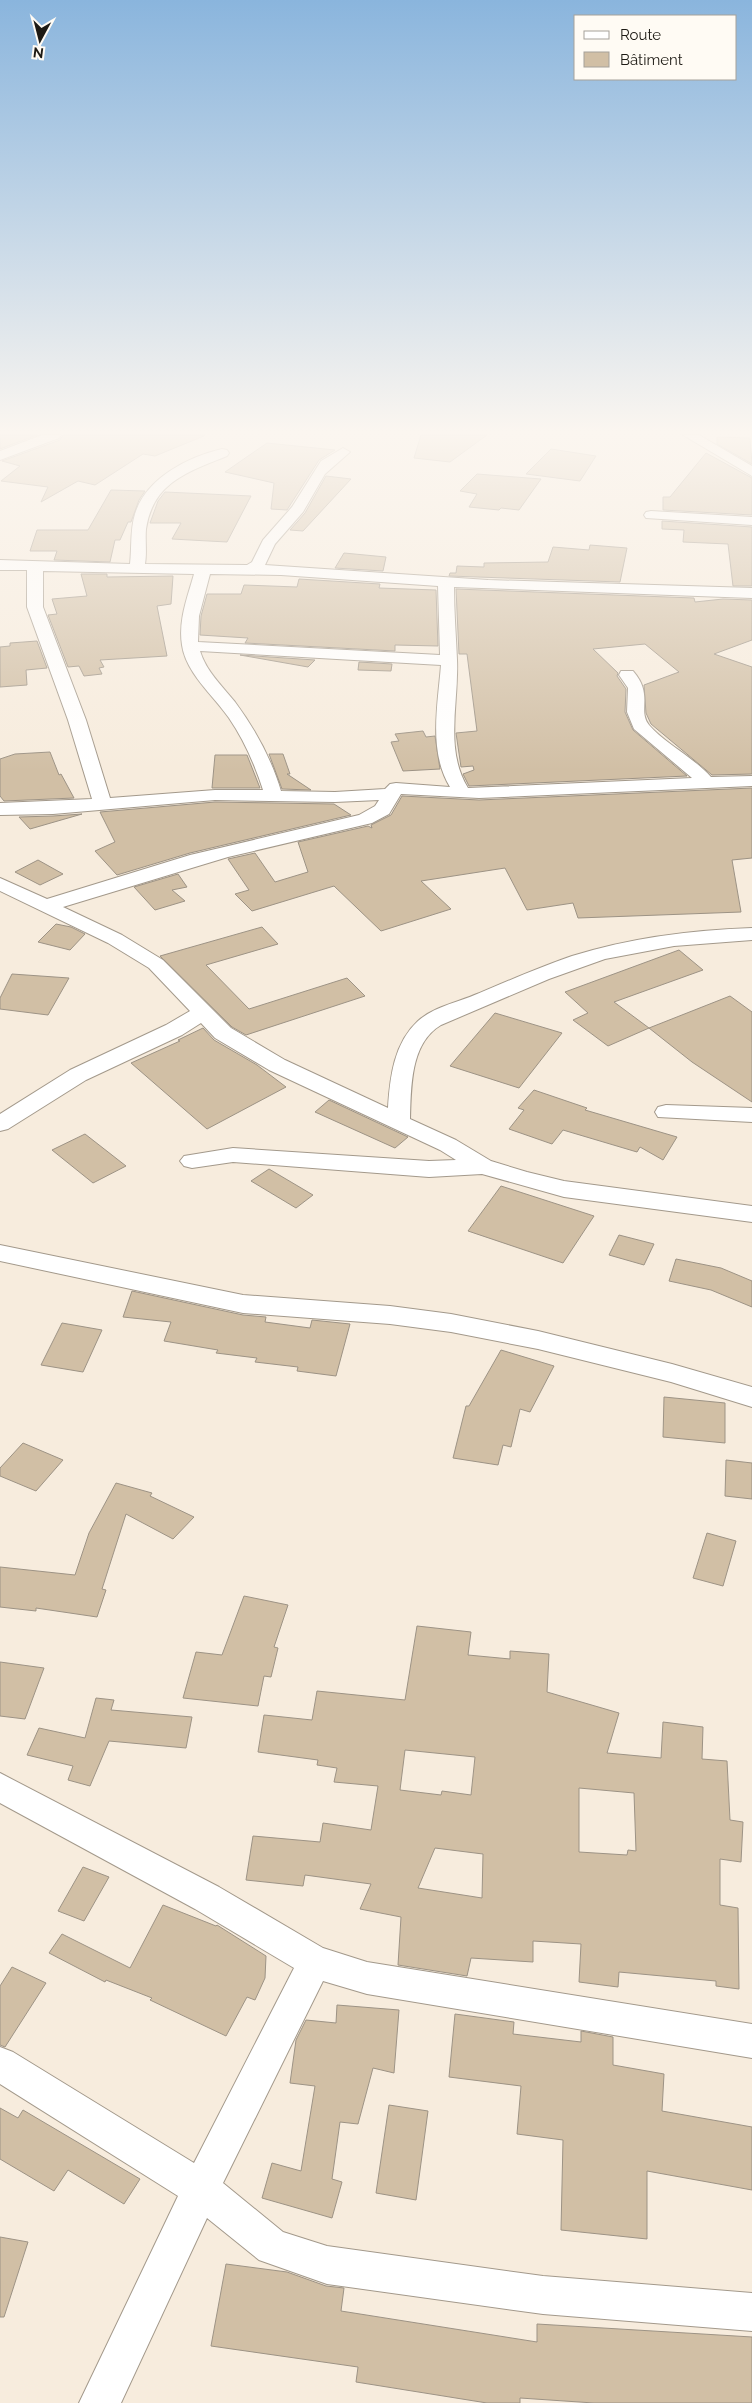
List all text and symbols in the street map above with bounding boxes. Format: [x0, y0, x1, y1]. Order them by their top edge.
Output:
north arrow [15, 15, 65, 65]
legend [574, 15, 737, 80]
text: Route [620, 26, 661, 44]
text: N [32, 44, 45, 61]
text: Bâtiment [620, 51, 683, 69]

